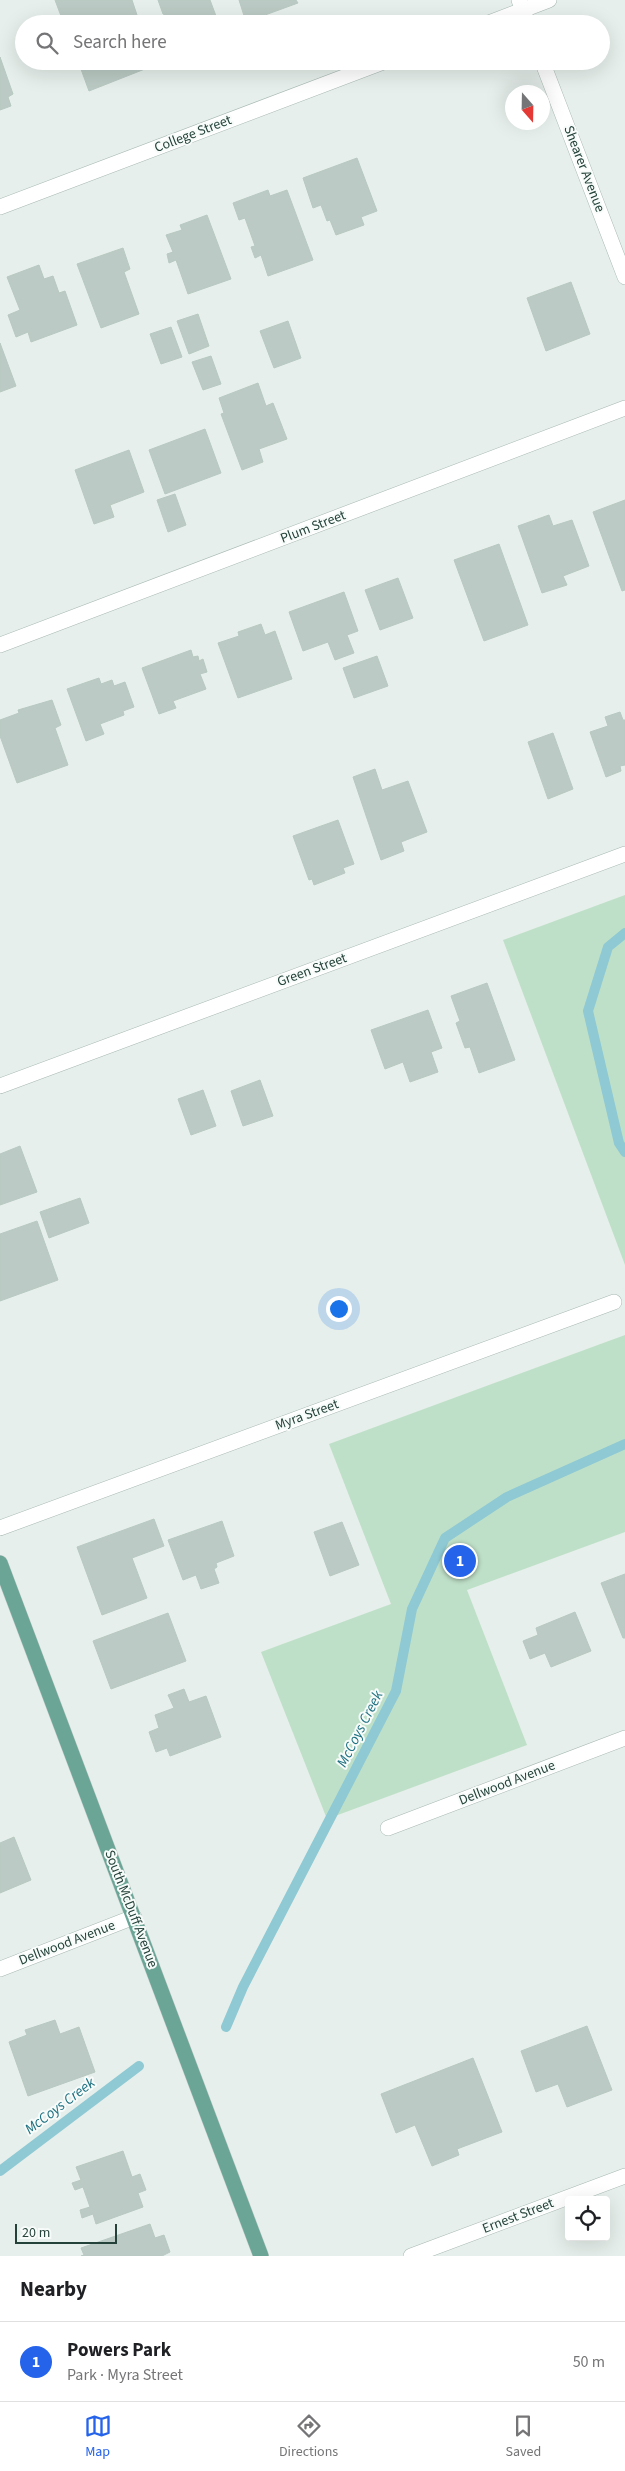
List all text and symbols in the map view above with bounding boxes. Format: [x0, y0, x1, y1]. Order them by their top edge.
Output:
search box [15, 15, 610, 70]
icon: search [33, 29, 61, 57]
text: Search here [73, 29, 167, 56]
north arrow [505, 85, 550, 130]
street label: College Street [152, 110, 235, 158]
street label: Shearer Avenue [558, 123, 610, 215]
street label: Plum Street [277, 505, 349, 549]
street label: Green Street [274, 948, 350, 992]
your location [326, 1296, 352, 1322]
street label: Myra Street [272, 1394, 342, 1436]
pin: 1 [444, 1542, 476, 1580]
water label: McCoys Creek [332, 1686, 389, 1771]
street label: Dellwood Avenue [456, 1755, 558, 1811]
street label: South McDuff Avenue [99, 1847, 163, 1971]
street label: Dellwood Avenue [16, 1915, 118, 1971]
water label: McCoys Creek [20, 2072, 100, 2139]
street label: Ernest Street [479, 2193, 557, 2239]
map controls [565, 2196, 610, 2241]
button: locate [565, 2196, 610, 2241]
scale bar [15, 2221, 118, 2244]
text: 20 m [22, 2223, 50, 2243]
text: Nearby [20, 2274, 87, 2304]
text: Powers Park [67, 2337, 171, 2364]
text: 1 [32, 2351, 40, 2373]
text: 50 m [573, 2351, 605, 2373]
text: Park · Myra Street [67, 2364, 183, 2386]
tab: Map [84, 2412, 112, 2462]
tab: Directions [279, 2412, 338, 2462]
tab: Saved [506, 2412, 541, 2462]

